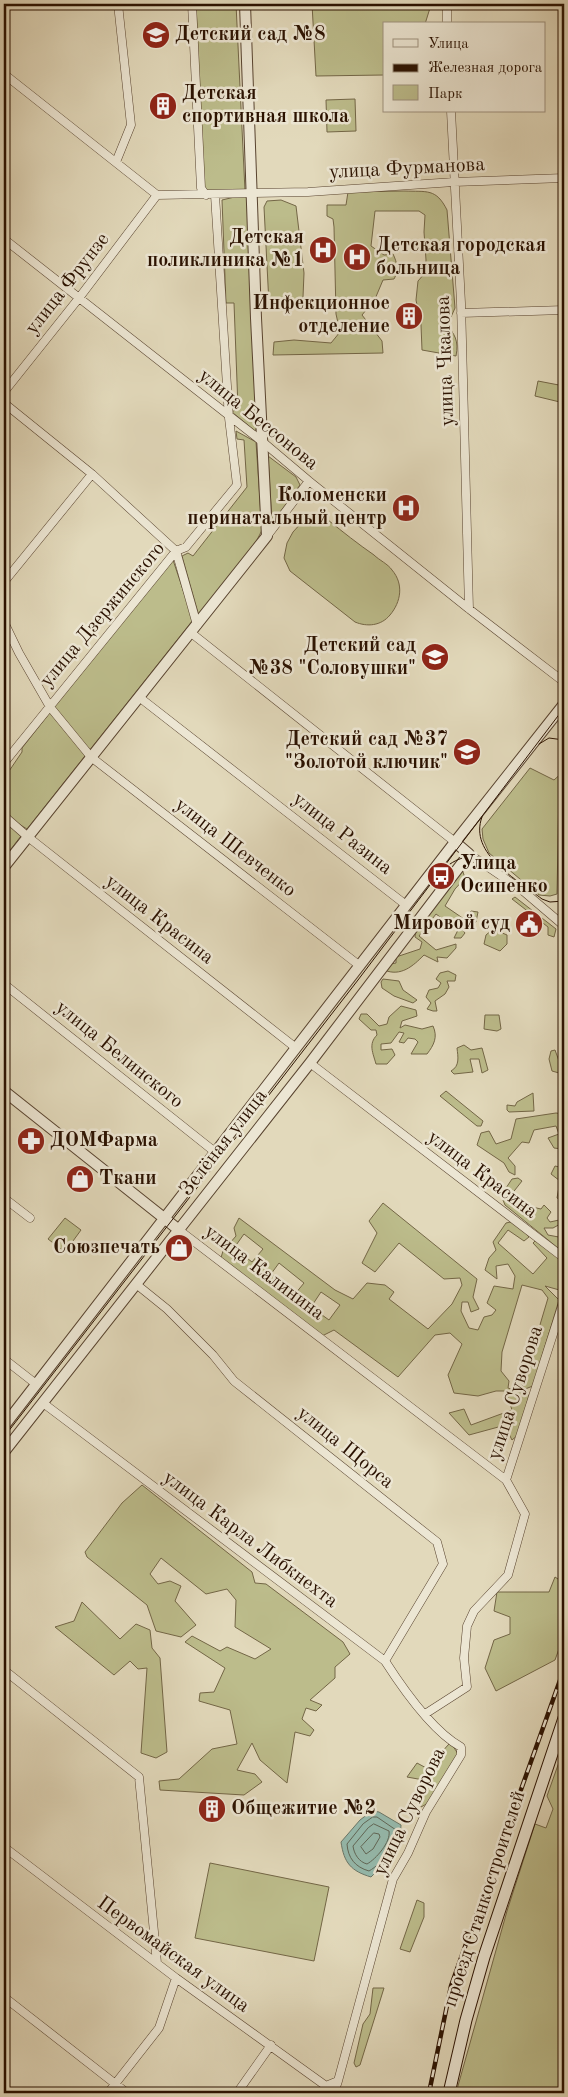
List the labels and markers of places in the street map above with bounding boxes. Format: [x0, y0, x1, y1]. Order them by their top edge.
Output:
school or university icon: Детский сад №8 [141, 20, 171, 50]
place label: Детский сад №8 [175, 25, 326, 45]
place label: Детская спортивная школа [182, 84, 349, 127]
building icon: Детская спортивная школа [148, 91, 178, 121]
place label: Детская поликлиника №1 [147, 228, 304, 271]
hospital icon: Детская поликлиника №1 [308, 235, 338, 265]
place label: Детская городская больница [376, 236, 546, 279]
hospital icon: Детская городская больница [342, 242, 372, 272]
place label: Инфекционное отделение [253, 294, 390, 337]
building icon: Инфекционное отделение [394, 301, 424, 331]
place label: Коломенски перинатальный центр [187, 486, 387, 529]
hospital icon: Коломенски перинатальный центр [391, 493, 421, 523]
place label: Детский сад №38 "Соловушки" [248, 636, 416, 679]
school or university icon: Детский сад №38 "Соловушки" [420, 642, 450, 672]
place label: Детский сад №37 "Золотой ключик" [285, 730, 448, 773]
school or university icon: Детский сад №37 "Золотой ключик" [452, 737, 482, 767]
place label: Улица Осипенко [460, 854, 548, 897]
bus stop icon: Улица Осипенко [426, 861, 456, 891]
public building icon: Мировой суд [514, 909, 544, 939]
place label: Мировой суд [393, 914, 510, 934]
pharmacy icon: ДОМФарма [16, 1126, 46, 1156]
place label: ДОМФарма [50, 1131, 158, 1151]
shop icon: Ткани [65, 1164, 95, 1194]
place label: Ткани [99, 1169, 157, 1189]
shop icon: Союзпечать [164, 1233, 194, 1263]
place label: Союзпечать [53, 1238, 160, 1258]
building icon: Общежитие №2 [197, 1794, 227, 1824]
place label: Общежитие №2 [231, 1799, 376, 1819]

